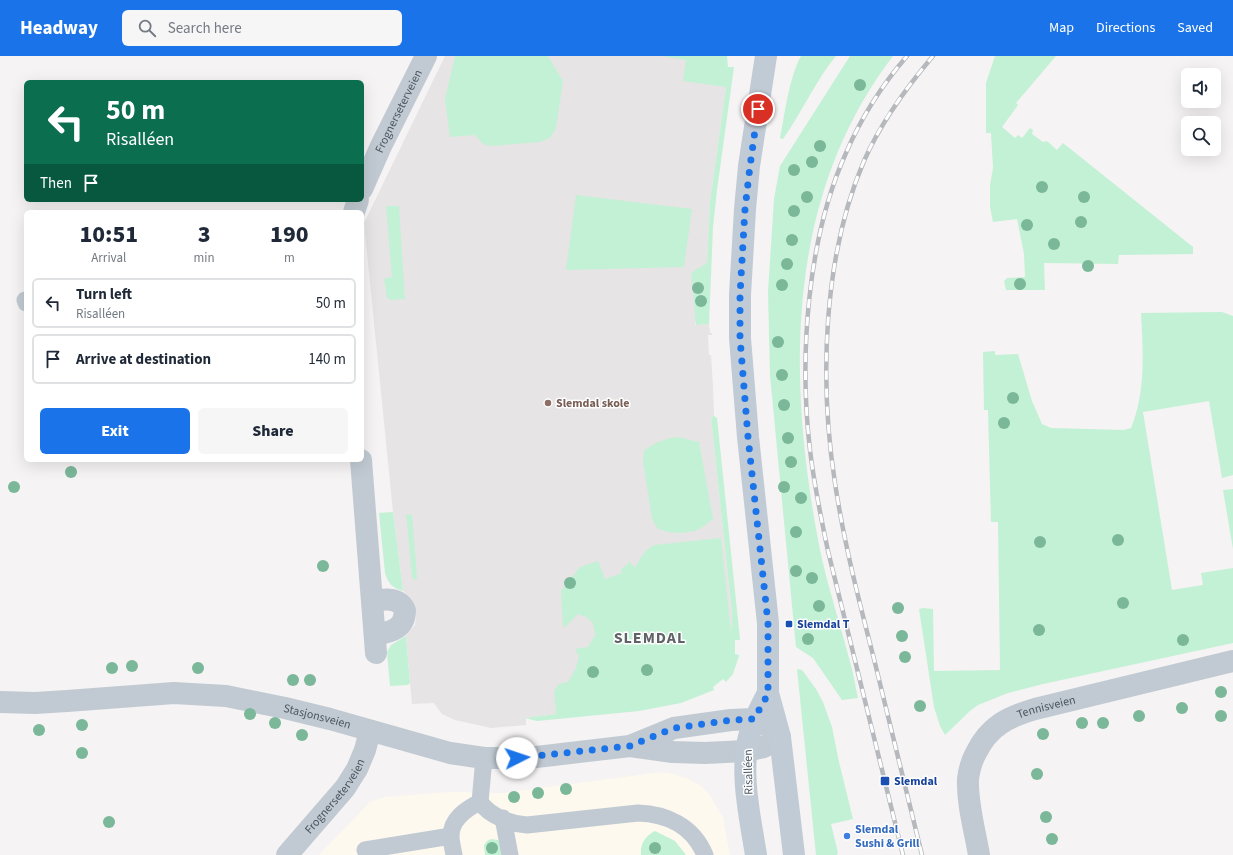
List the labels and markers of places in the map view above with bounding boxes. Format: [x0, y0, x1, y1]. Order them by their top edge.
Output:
pin [741, 92, 775, 126]
place label: Slemdal skole [556, 395, 630, 412]
marker: Slemdal skole [543, 398, 553, 408]
place label: Slemdal T [797, 616, 850, 633]
marker: Slemdal T [784, 619, 794, 629]
place label: Slemdal [894, 773, 938, 790]
marker: Slemdal [879, 775, 891, 787]
place label: Slemdal Sushi & Grill [855, 821, 920, 852]
marker: Slemdal Sushi & Grill [842, 831, 852, 841]

